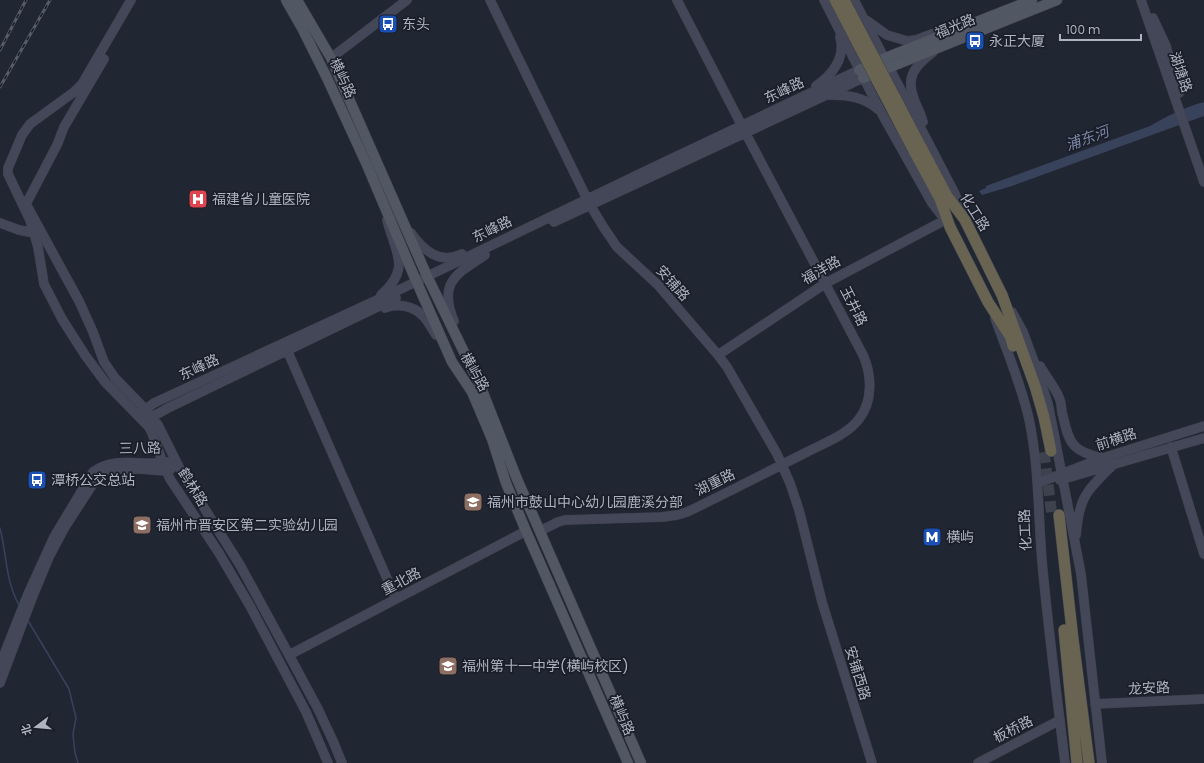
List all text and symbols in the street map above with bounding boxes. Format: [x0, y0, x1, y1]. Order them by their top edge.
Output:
street label: 福光路 [932, 9, 978, 43]
bus stop icon: 东头 [377, 13, 399, 35]
place label: 东头 [402, 14, 430, 34]
scale bar [1060, 16, 1141, 42]
text: 100 m [1066, 21, 1100, 38]
bus stop icon: 永正大厦 [964, 30, 986, 52]
place label: 永正大厦 [989, 31, 1045, 51]
street label: 湖塘路 [1165, 49, 1197, 95]
street label: 横屿路 [325, 55, 361, 101]
street label: 东峰路 [761, 72, 807, 108]
water label: 浦东河 [1062, 119, 1115, 156]
hospital icon: 福建省儿童医院 [187, 188, 209, 210]
place label: 福建省儿童医院 [212, 189, 310, 209]
street label: 化工路 [955, 189, 995, 235]
street label: 东峰路 [469, 211, 515, 247]
street label: 福洋路 [798, 251, 844, 289]
street label: 安铺路 [652, 261, 694, 305]
street label: 玉井路 [836, 283, 872, 329]
street label: 东峰路 [176, 349, 222, 385]
street label: 横屿路 [456, 349, 494, 395]
street label: 前横路 [1093, 423, 1139, 455]
street label: 三八路 [119, 438, 161, 458]
street label: 鹤林路 [173, 464, 213, 510]
street label: 湖重路 [692, 464, 738, 500]
bus stop icon: 潭桥公交总站 [26, 469, 48, 491]
place label: 潭桥公交总站 [51, 470, 135, 490]
school or university icon: 福州市鼓山中心幼儿园鹿溪分部 [462, 491, 484, 513]
place label: 福州市鼓山中心幼儿园鹿溪分部 [487, 492, 683, 512]
street label: 化工路 [1014, 509, 1036, 551]
school or university icon: 福州市晋安区第二实验幼儿园 [131, 514, 153, 536]
place label: 福州市晋安区第二实验幼儿园 [156, 515, 338, 535]
metro station icon: 横屿 [921, 526, 943, 548]
place label: 横屿 [946, 527, 974, 547]
street label: 重北路 [378, 562, 424, 600]
street label: 安铺西路 [840, 643, 876, 703]
school or university icon: 福州第十一中学(横屿校区) [437, 655, 459, 677]
place label: 福州第十一中学(横屿校区) [462, 656, 629, 676]
street label: 龙安路 [1128, 677, 1170, 699]
street label: 横屿路 [605, 692, 639, 738]
north arrow [16, 707, 56, 747]
street label: 板桥路 [990, 711, 1036, 747]
text: 北 [17, 722, 36, 737]

